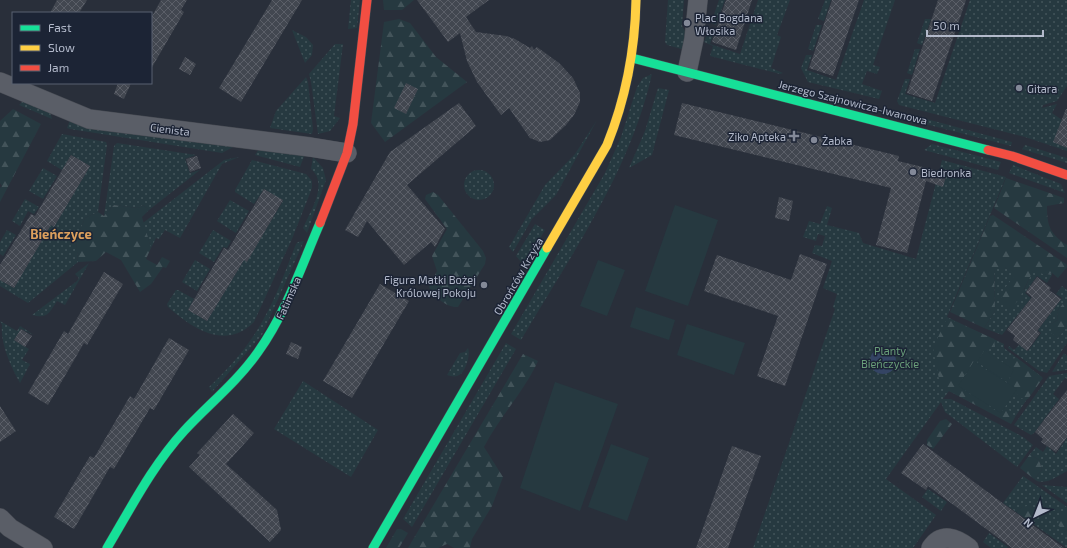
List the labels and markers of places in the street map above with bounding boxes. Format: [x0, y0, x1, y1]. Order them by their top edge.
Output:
place label: Plac Bogdana Włosika [695, 11, 763, 37]
marker: Plac Bogdana Włosika [682, 18, 692, 28]
place label: Gitara [1027, 82, 1057, 95]
marker: Gitara [1014, 83, 1024, 93]
place label: Ziko Apteka [728, 130, 786, 143]
marker: Ziko Apteka [789, 131, 799, 141]
place label: Żabka [822, 134, 852, 147]
marker: Żabka [809, 135, 819, 145]
place label: Biedronka [921, 166, 971, 179]
marker: Biedronka [908, 167, 918, 177]
place label: Figura Matki Bożej Królowej Pokoju [384, 273, 476, 300]
marker: Figura Matki Bożej Królowej Pokoju [479, 280, 489, 290]

